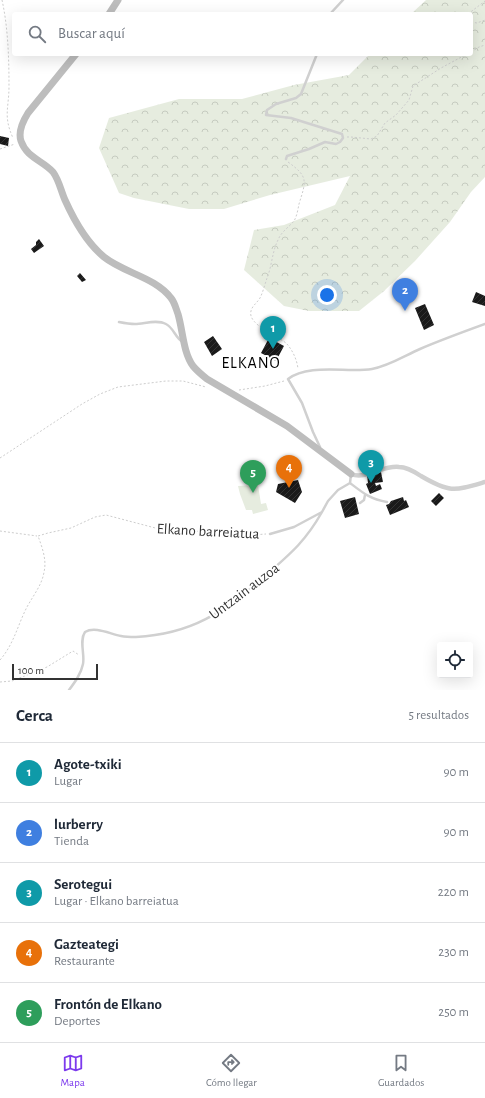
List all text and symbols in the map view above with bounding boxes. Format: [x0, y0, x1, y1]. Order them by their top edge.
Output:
search box [12, 12, 473, 56]
icon: search [26, 23, 48, 45]
text: Buscar aquí [58, 26, 125, 41]
pin: 2 [392, 278, 418, 311]
your location [317, 285, 337, 305]
pin: 1 [260, 316, 286, 349]
district label: ELKANO [221, 355, 281, 371]
pin: 3 [358, 450, 384, 483]
pin: 4 [276, 455, 302, 488]
pin: 5 [240, 460, 266, 493]
street label: Elkano barreiatua [156, 521, 260, 542]
street label: Untzain auzoa [206, 560, 282, 622]
map controls [437, 642, 473, 678]
button: locate [437, 642, 473, 678]
scale bar [12, 662, 98, 681]
text: 100 m [18, 665, 44, 676]
text: Cerca [16, 707, 53, 724]
text: 5 resultados [409, 709, 469, 722]
text: Agote-txiki [54, 757, 122, 772]
text: 1 [27, 766, 31, 779]
text: 90 m [443, 766, 469, 779]
text: Lugar [54, 775, 82, 788]
text: lurberry [54, 817, 103, 832]
text: 2 [26, 826, 32, 839]
text: 90 m [443, 826, 469, 839]
text: Tienda [54, 835, 89, 848]
text: Serotegui [54, 877, 112, 892]
text: 3 [26, 886, 32, 899]
text: 220 m [438, 886, 469, 899]
text: Lugar · Elkano barreiatua [54, 895, 179, 908]
text: Gazteategi [54, 937, 119, 952]
text: 4 [26, 946, 32, 959]
text: 230 m [438, 946, 469, 959]
text: Restaurante [54, 955, 115, 968]
text: Frontón de Elkano [54, 997, 162, 1012]
text: 5 [26, 1006, 32, 1019]
text: 250 m [438, 1006, 469, 1019]
text: Deportes [54, 1015, 100, 1028]
tab: Mapa [61, 1052, 85, 1089]
tab: Cómo llegar [206, 1052, 257, 1089]
tab: Guardados [378, 1052, 424, 1089]

